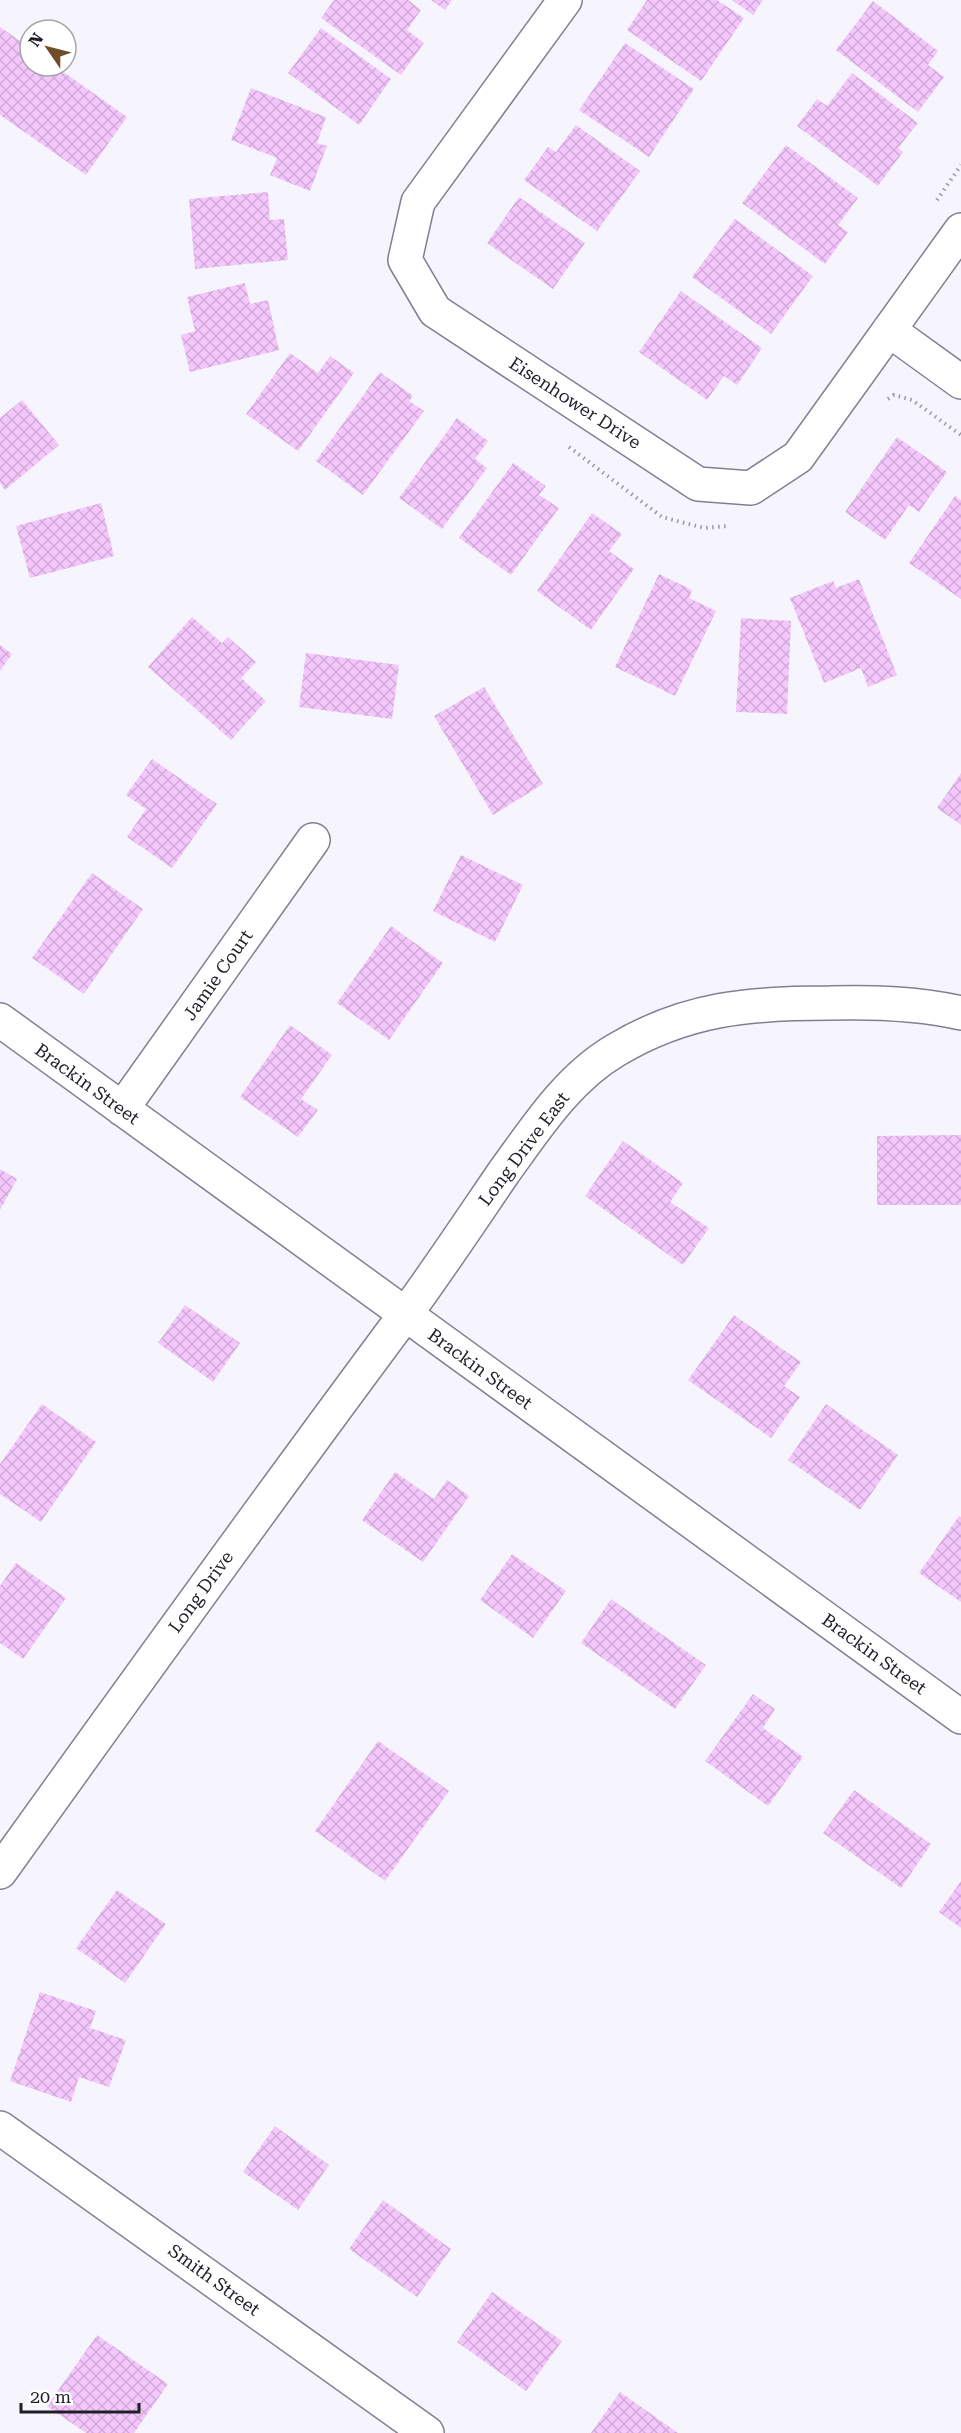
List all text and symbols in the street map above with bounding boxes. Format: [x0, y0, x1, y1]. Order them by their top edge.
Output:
north arrow [18, 18, 78, 78]
text: N [25, 29, 47, 50]
street label: Eisenhower Drive [506, 352, 645, 453]
street label: Jamie Court [179, 925, 257, 1024]
street label: Brackin Street [31, 1039, 144, 1129]
street label: Long Drive East [474, 1087, 573, 1210]
street label: Brackin Street [424, 1324, 537, 1414]
street label: Long Drive [164, 1547, 237, 1637]
street label: Brackin Street [818, 1609, 931, 1699]
street label: Smith Street [164, 2239, 264, 2320]
scale bar [21, 2376, 140, 2414]
text: 20 m [30, 2386, 71, 2407]

